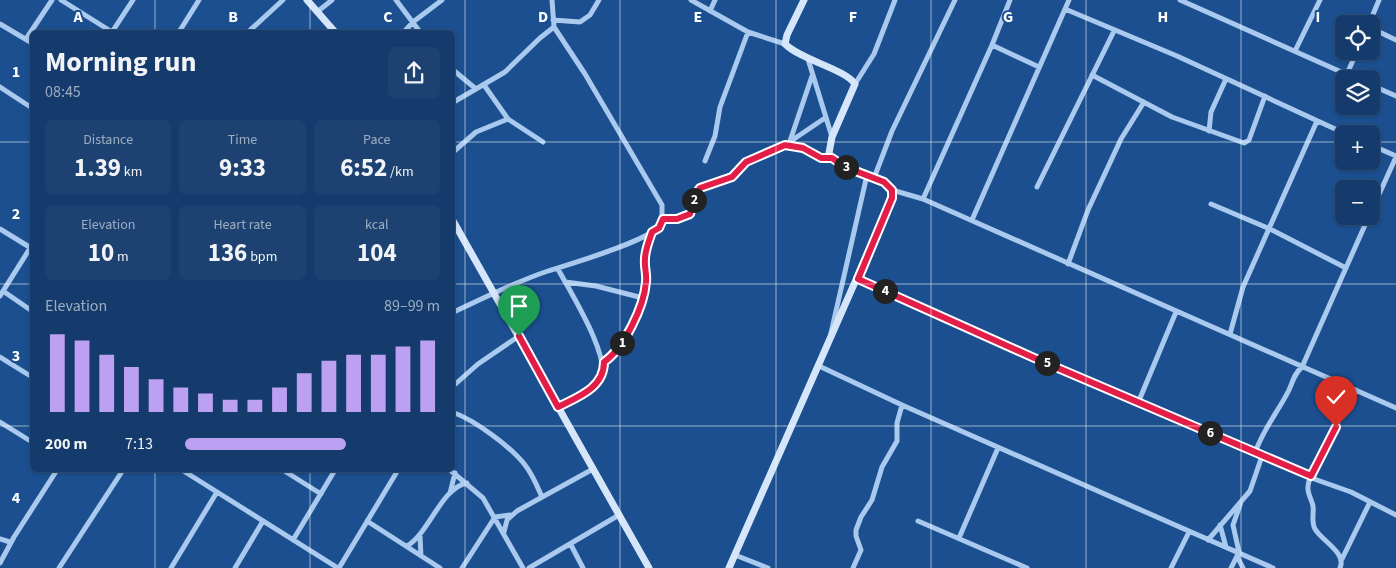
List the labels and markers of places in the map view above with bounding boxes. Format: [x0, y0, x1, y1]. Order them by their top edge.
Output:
pin: 3 [834, 154, 858, 180]
pin: 2 [682, 188, 706, 212]
pin: 4 [872, 278, 898, 304]
pin [498, 285, 540, 336]
pin: 1 [610, 330, 634, 356]
pin: 5 [1034, 350, 1060, 376]
pin [1315, 376, 1357, 427]
pin: 6 [1198, 420, 1222, 446]

